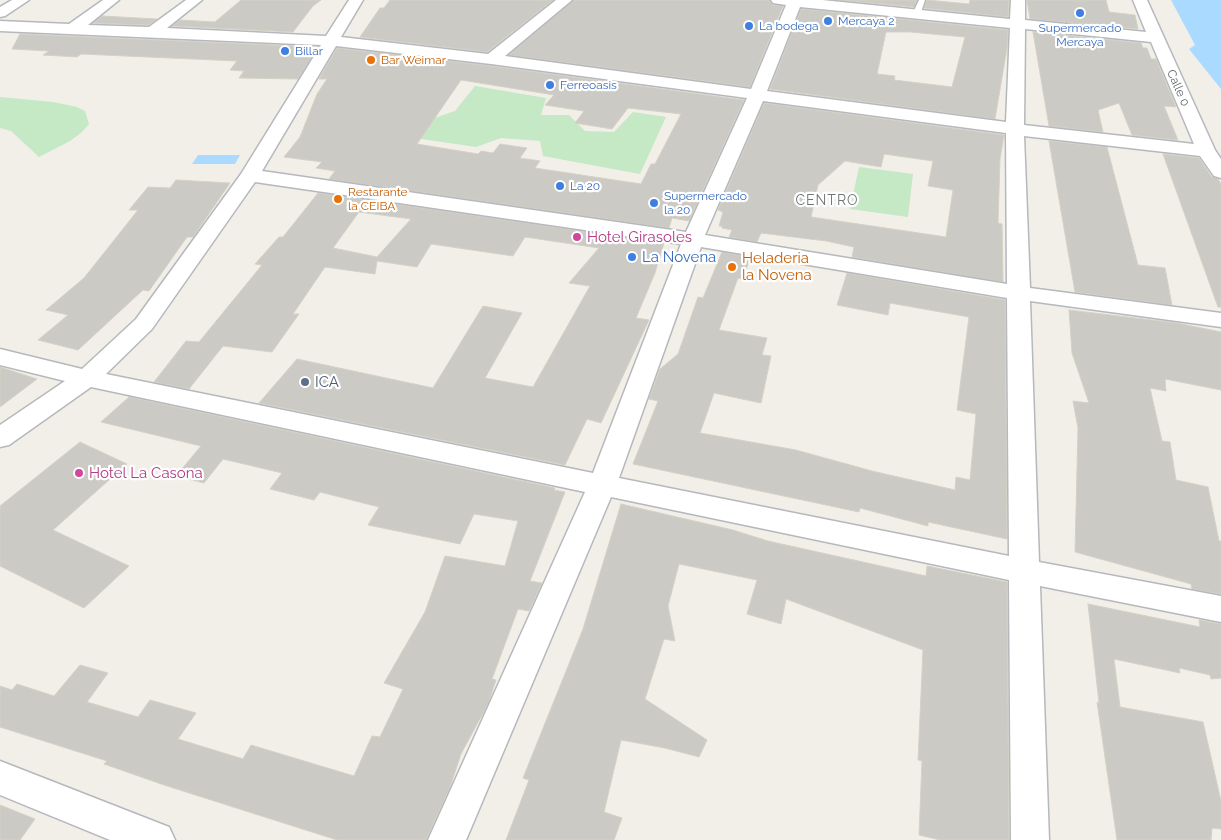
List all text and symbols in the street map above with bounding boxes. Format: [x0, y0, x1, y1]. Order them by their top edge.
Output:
marker: Supermercado Mercaya [1074, 7, 1086, 19]
place label: Mercaya 2 [838, 14, 895, 28]
marker: Mercaya 2 [822, 15, 834, 27]
place label: La bodega [759, 19, 819, 33]
marker: La bodega [743, 20, 755, 32]
place label: Supermercado Mercaya [1039, 21, 1121, 49]
place label: Billar [295, 44, 323, 58]
marker: Billar [279, 45, 291, 57]
place label: Bar Weimar [381, 53, 446, 67]
marker: Bar Weimar [365, 54, 377, 66]
street label: Calle 0 [1164, 67, 1192, 109]
place label: Ferreoasis [560, 78, 617, 92]
marker: Ferreoasis [544, 79, 556, 91]
place label: La 20 [570, 179, 600, 193]
marker: La 20 [554, 180, 566, 192]
place label: Restarante la CEIBA [348, 185, 408, 213]
place label: Supermercado la 20 [664, 189, 747, 217]
marker: Restarante la CEIBA [332, 193, 344, 205]
district label: CENTRO [795, 193, 859, 209]
marker: Supermercado la 20 [648, 197, 660, 209]
place label: Hotel Girasoles [587, 228, 692, 246]
marker: Hotel Girasoles [571, 231, 583, 243]
place label: La Novena [642, 248, 716, 266]
place label: Heladeria la Novena [742, 249, 812, 284]
marker: La Novena [626, 251, 638, 263]
marker: Heladeria la Novena [726, 261, 738, 273]
place label: ICA [315, 373, 339, 391]
marker: ICA [299, 376, 311, 388]
place label: Hotel La Casona [89, 464, 203, 482]
marker: Hotel La Casona [73, 467, 85, 479]

